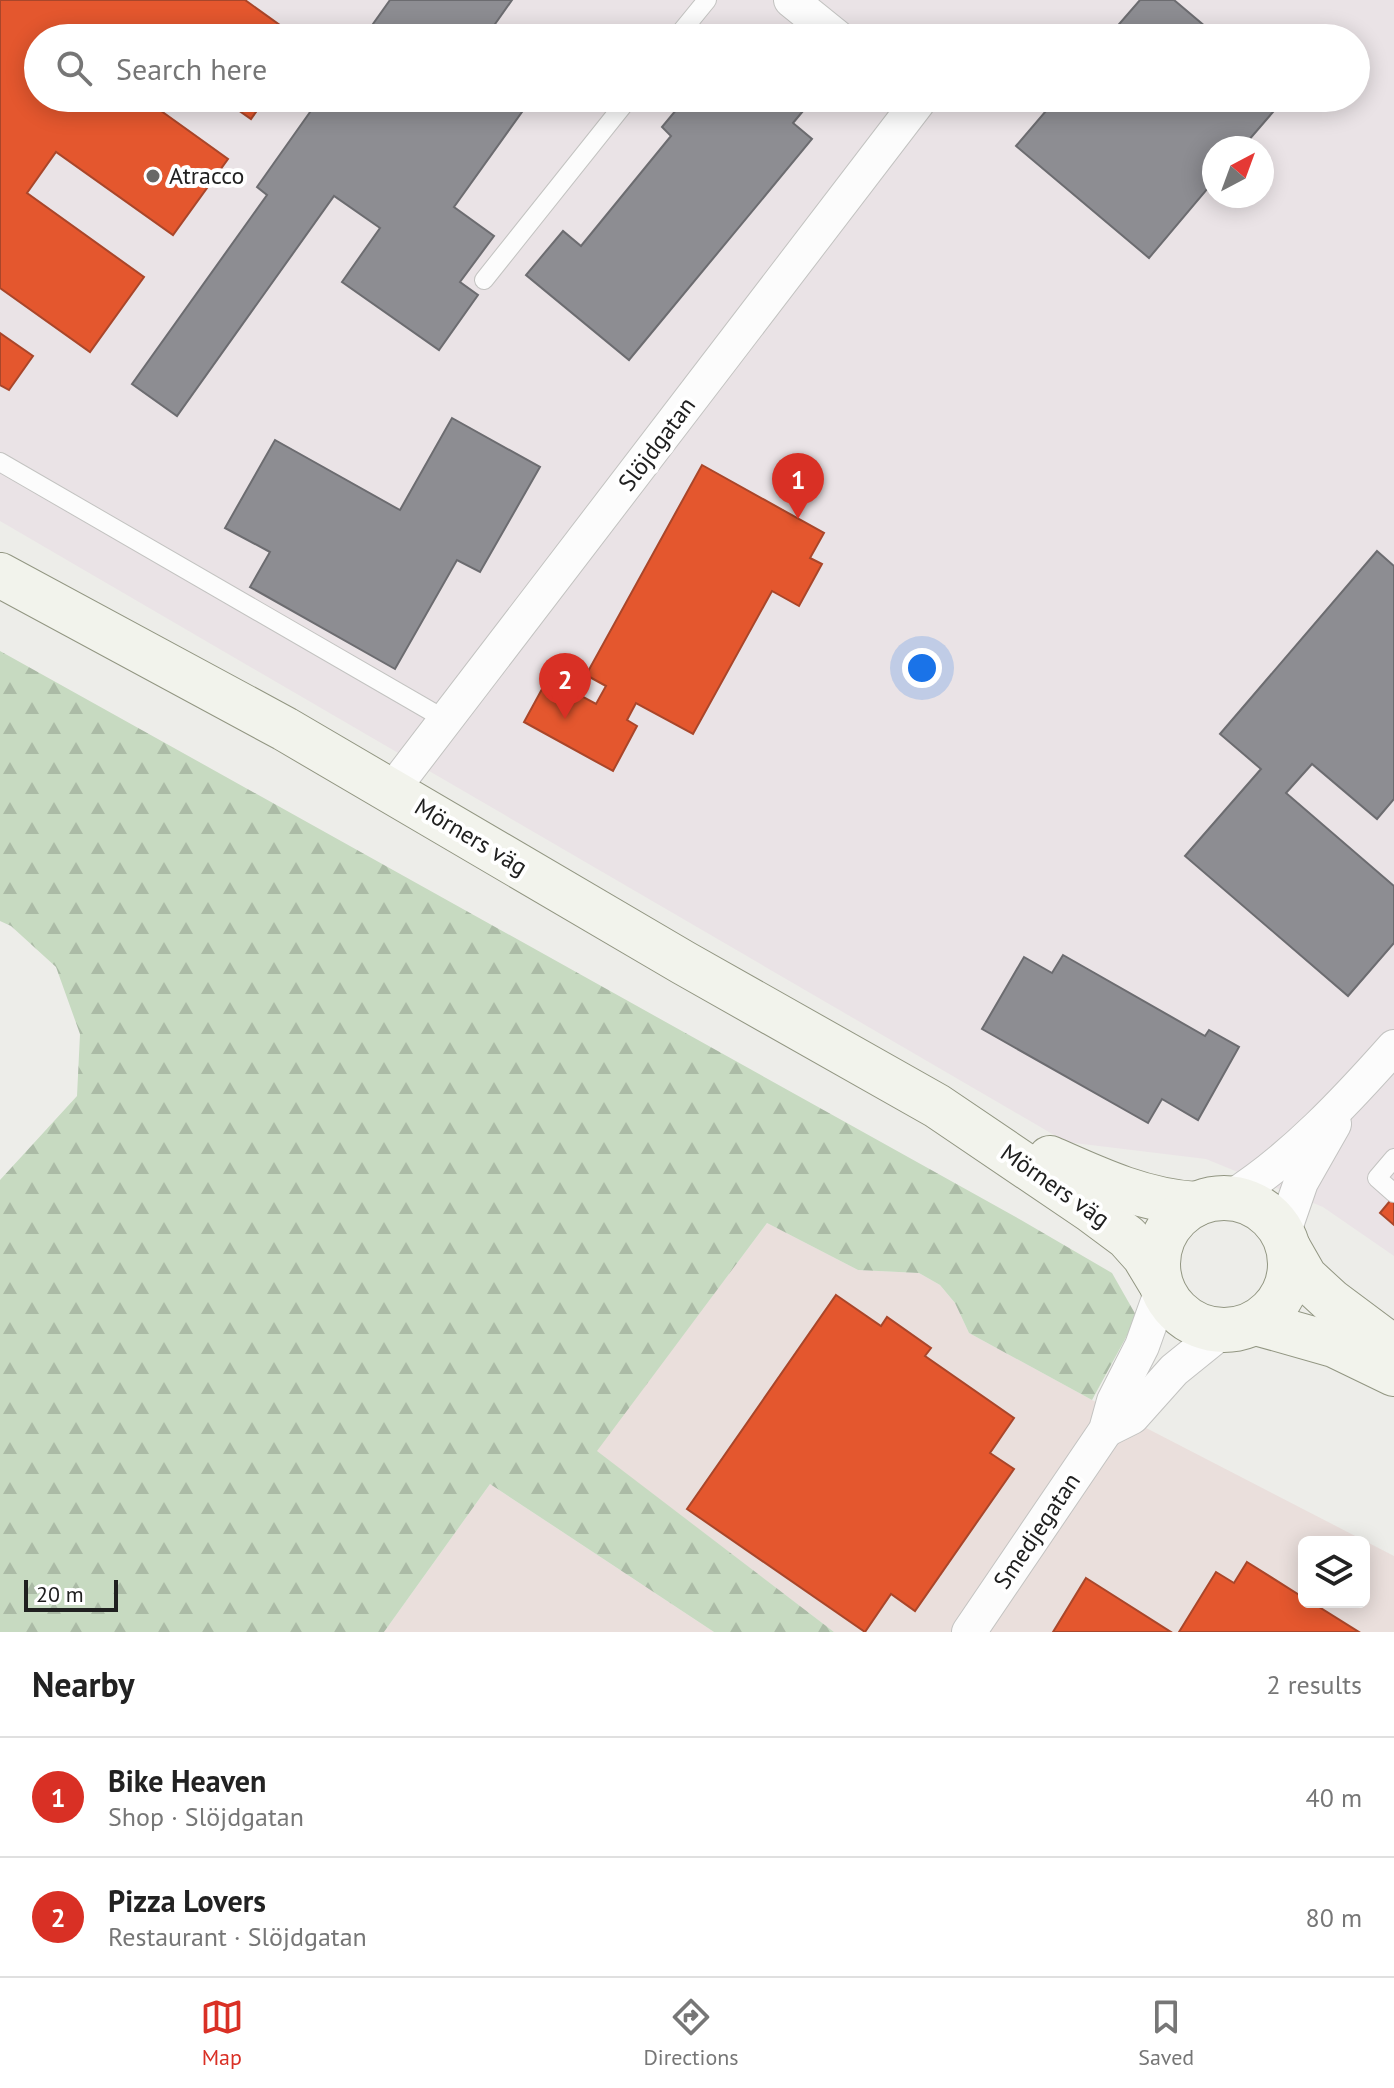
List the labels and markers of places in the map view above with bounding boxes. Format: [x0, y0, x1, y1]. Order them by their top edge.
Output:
place label: Atracco [169, 160, 244, 191]
marker: Atracco [144, 167, 162, 185]
pin: 1 [772, 453, 824, 519]
pin: 2 [539, 653, 591, 719]

